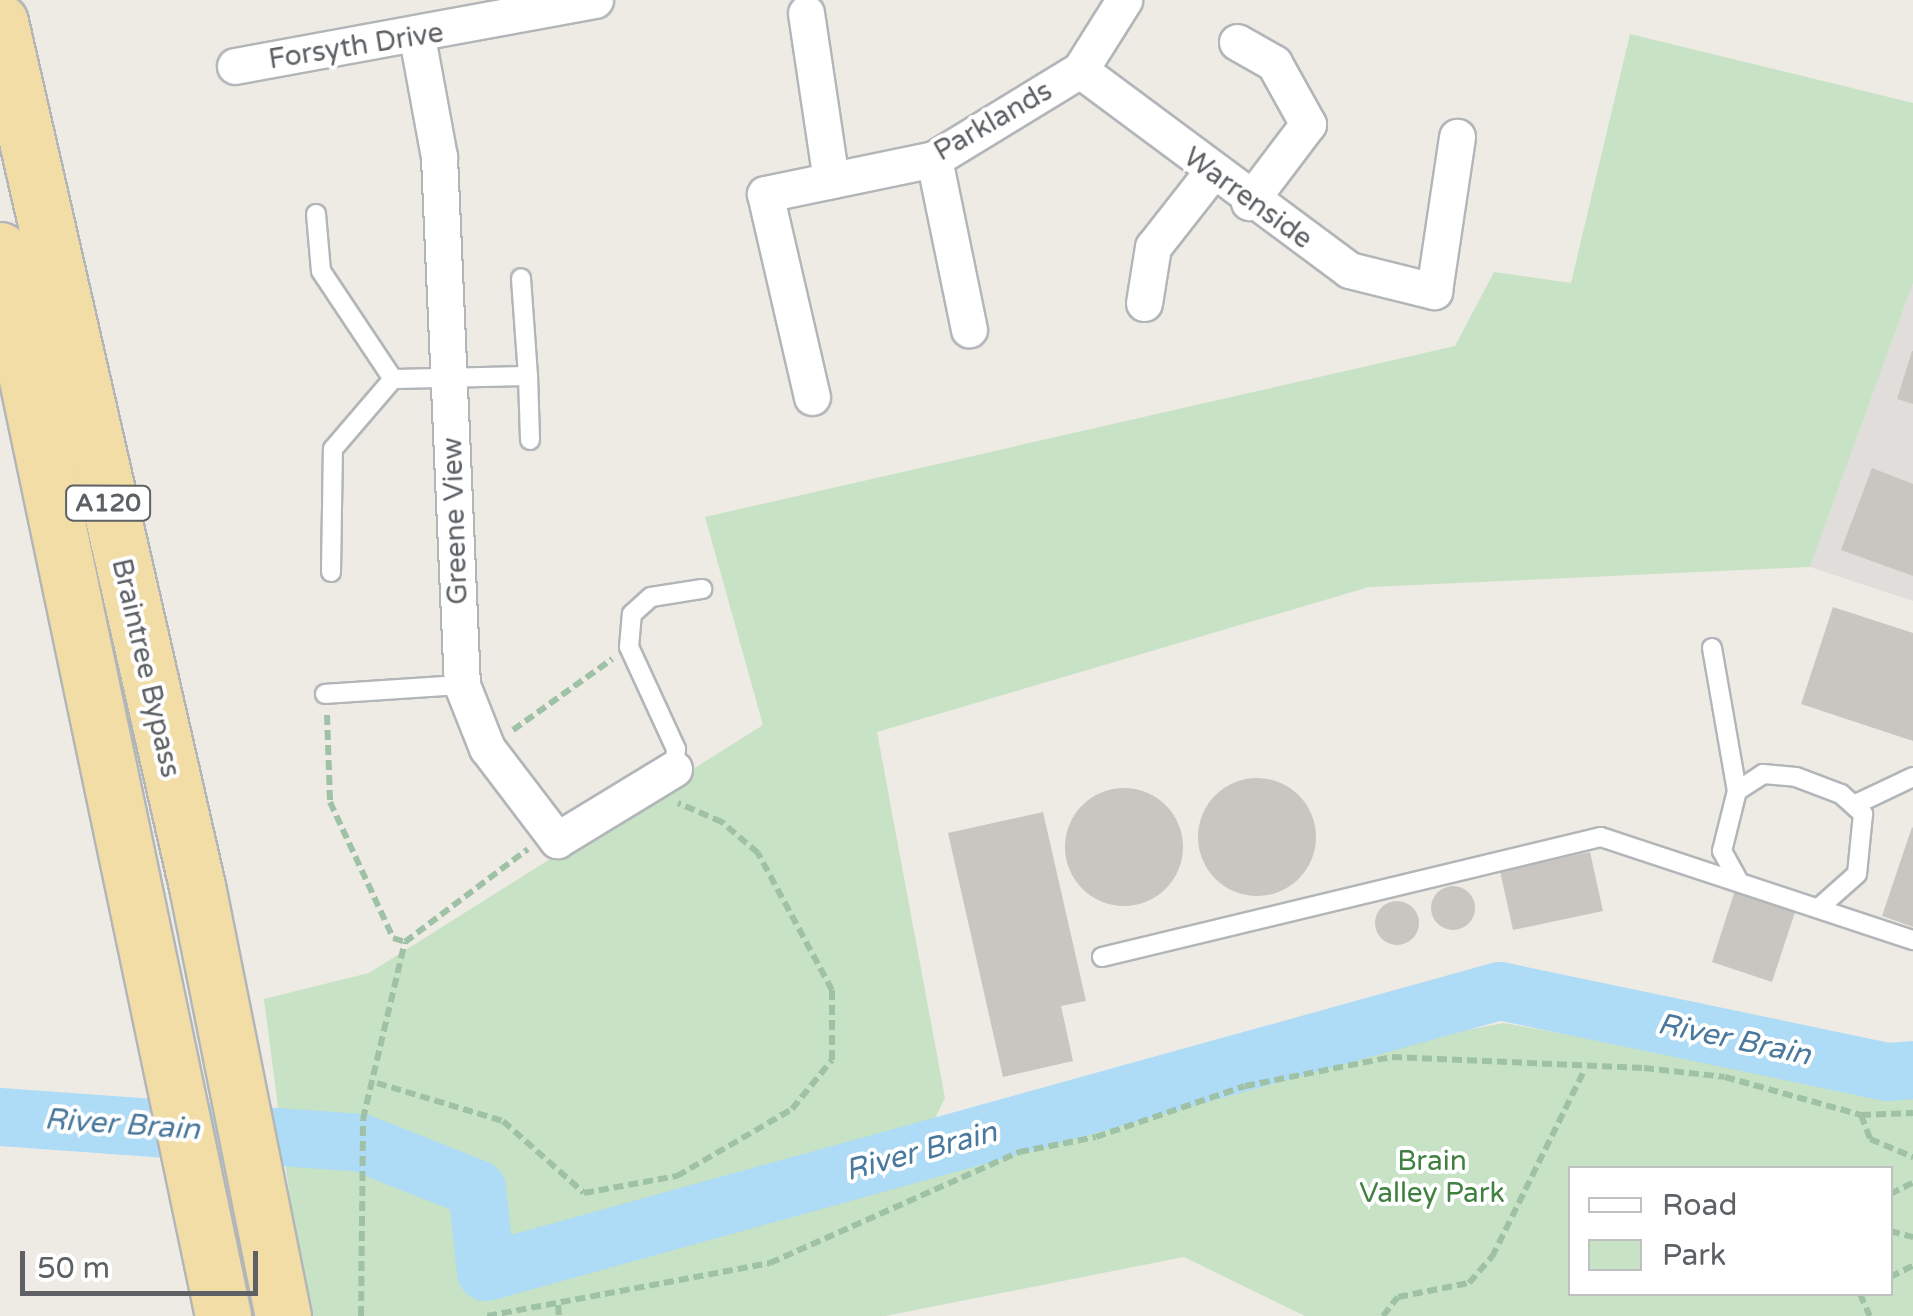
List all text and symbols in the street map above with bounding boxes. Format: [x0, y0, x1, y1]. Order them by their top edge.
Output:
street label: Forsyth Drive [266, 16, 446, 76]
street label: Parklands [928, 74, 1058, 168]
street label: Warrenside [1177, 140, 1319, 256]
street label: Greene View [435, 437, 475, 605]
road number: A120 [63, 483, 153, 523]
street label: Braintree Bypass [104, 555, 188, 781]
water label: River Brain [1654, 1006, 1814, 1074]
water label: River Brain [43, 1102, 201, 1148]
water label: River Brain [841, 1114, 1001, 1190]
park label: Brain Valley Park [1359, 1144, 1505, 1210]
legend [1568, 1166, 1893, 1296]
text: Road [1662, 1187, 1737, 1224]
scale bar [25, 1231, 262, 1293]
text: Park [1662, 1237, 1726, 1274]
text: 50 m [37, 1250, 110, 1287]

